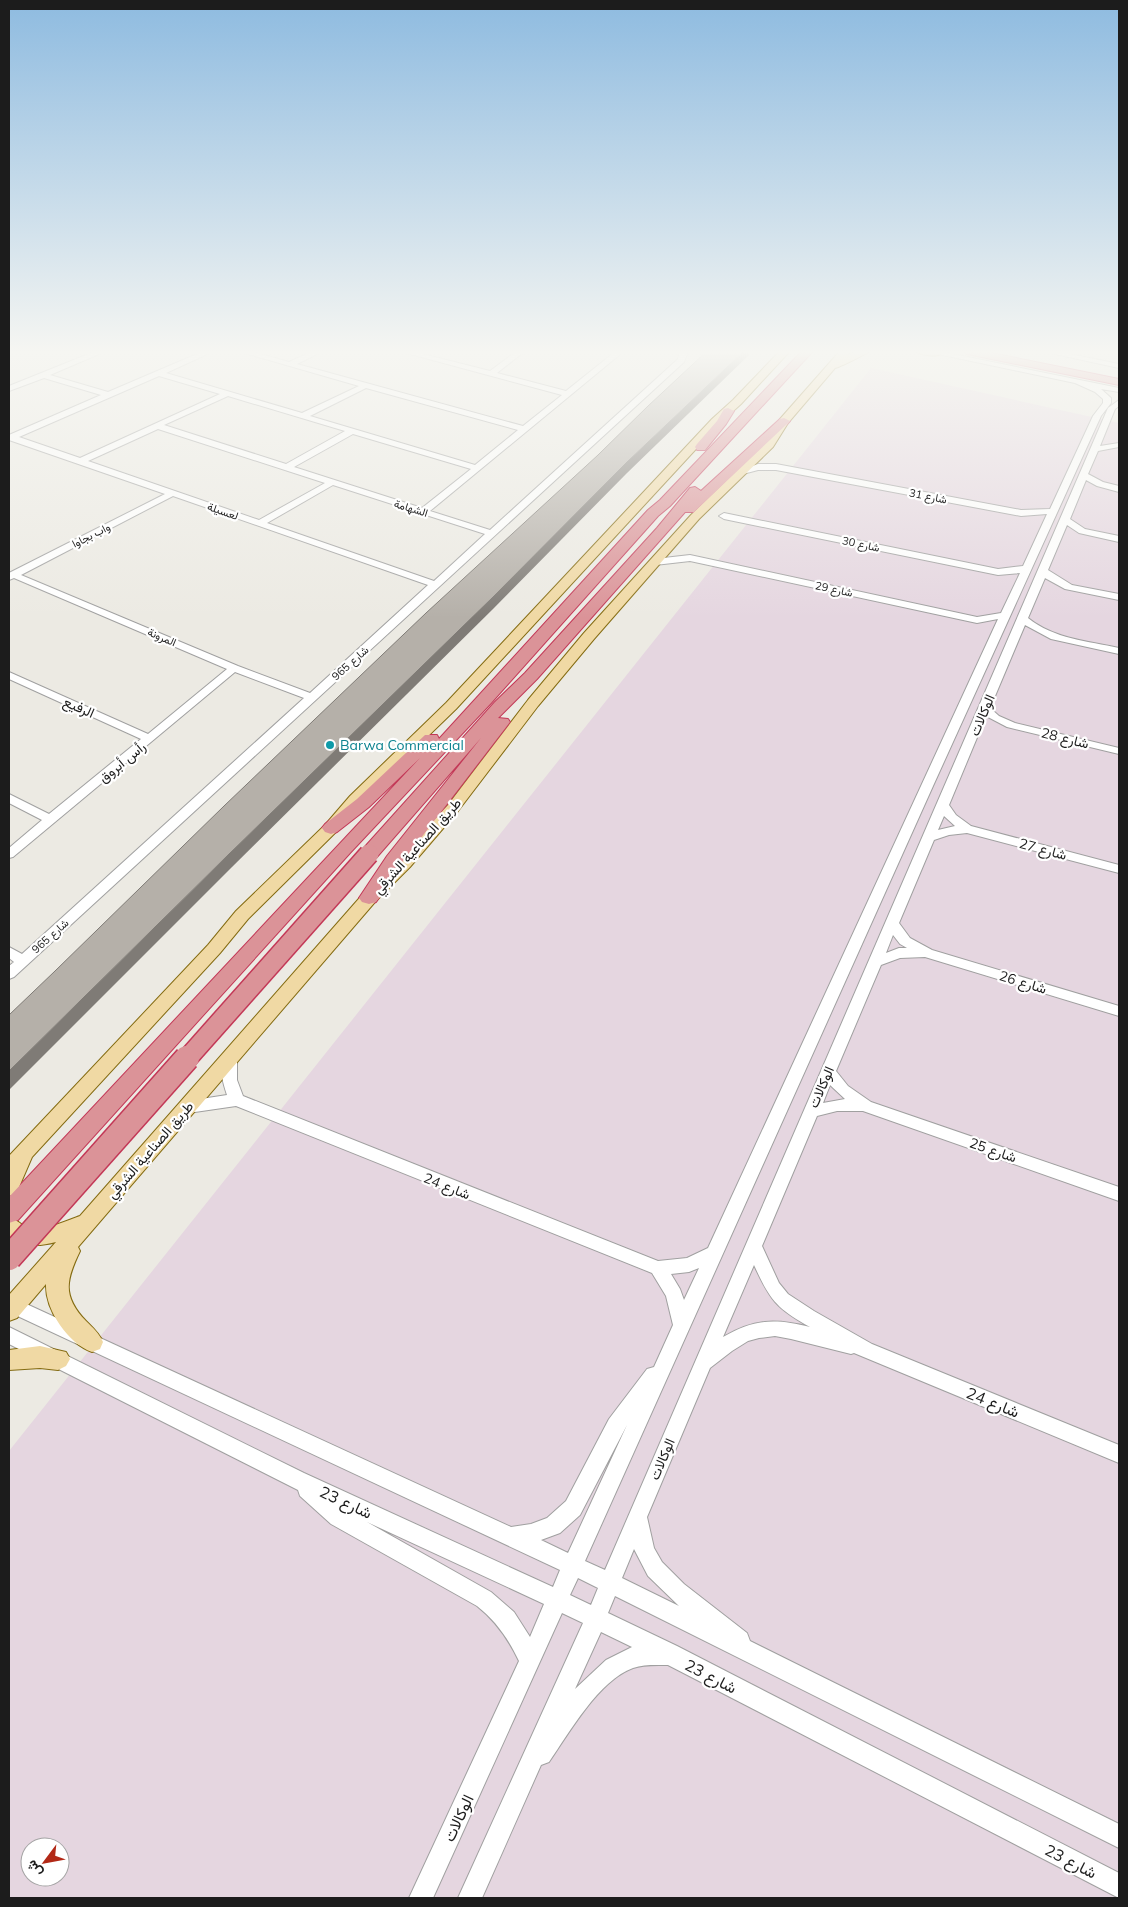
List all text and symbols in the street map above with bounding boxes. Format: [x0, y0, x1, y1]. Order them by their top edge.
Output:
street label: شارع 31 [908, 485, 948, 508]
street label: الشهامة [392, 496, 430, 520]
street label: لعسيلة [206, 499, 240, 523]
street label: واب بجاوا [70, 519, 113, 551]
street label: شارع 30 [841, 533, 881, 556]
street label: شارع 29 [814, 578, 854, 601]
street label: المرونة [146, 625, 178, 649]
street label: شارع 965 [329, 643, 372, 684]
street label: الوكالات [965, 691, 999, 739]
street label: الرفيع [60, 692, 97, 724]
street label: شارع 28 [1039, 723, 1091, 755]
place label: Barwa Commercial [340, 736, 464, 754]
street label: رأس أبروق [95, 737, 149, 787]
marker: Barwa Commercial [324, 739, 336, 751]
street label: طريق الصناعية الشرقي [369, 794, 467, 900]
street label: شارع 27 [1017, 834, 1069, 866]
street label: شارع 965 [29, 916, 72, 957]
street label: شارع 26 [997, 966, 1049, 1000]
street label: الوكالات [804, 1063, 838, 1111]
street label: طريق الصناعية الشرقي [103, 1098, 200, 1204]
street label: شارع 25 [966, 1134, 1019, 1168]
street label: شارع 24 [420, 1169, 473, 1205]
street label: شارع 24 [963, 1382, 1023, 1424]
street label: الوكالات [645, 1435, 679, 1483]
street label: شارع 23 [316, 1481, 375, 1525]
street label: شارع 23 [681, 1654, 740, 1699]
street label: الوكالات [438, 1791, 478, 1845]
north arrow [20, 1837, 70, 1887]
street label: شارع 23 [1041, 1839, 1100, 1884]
text: ش [22, 1857, 46, 1881]

